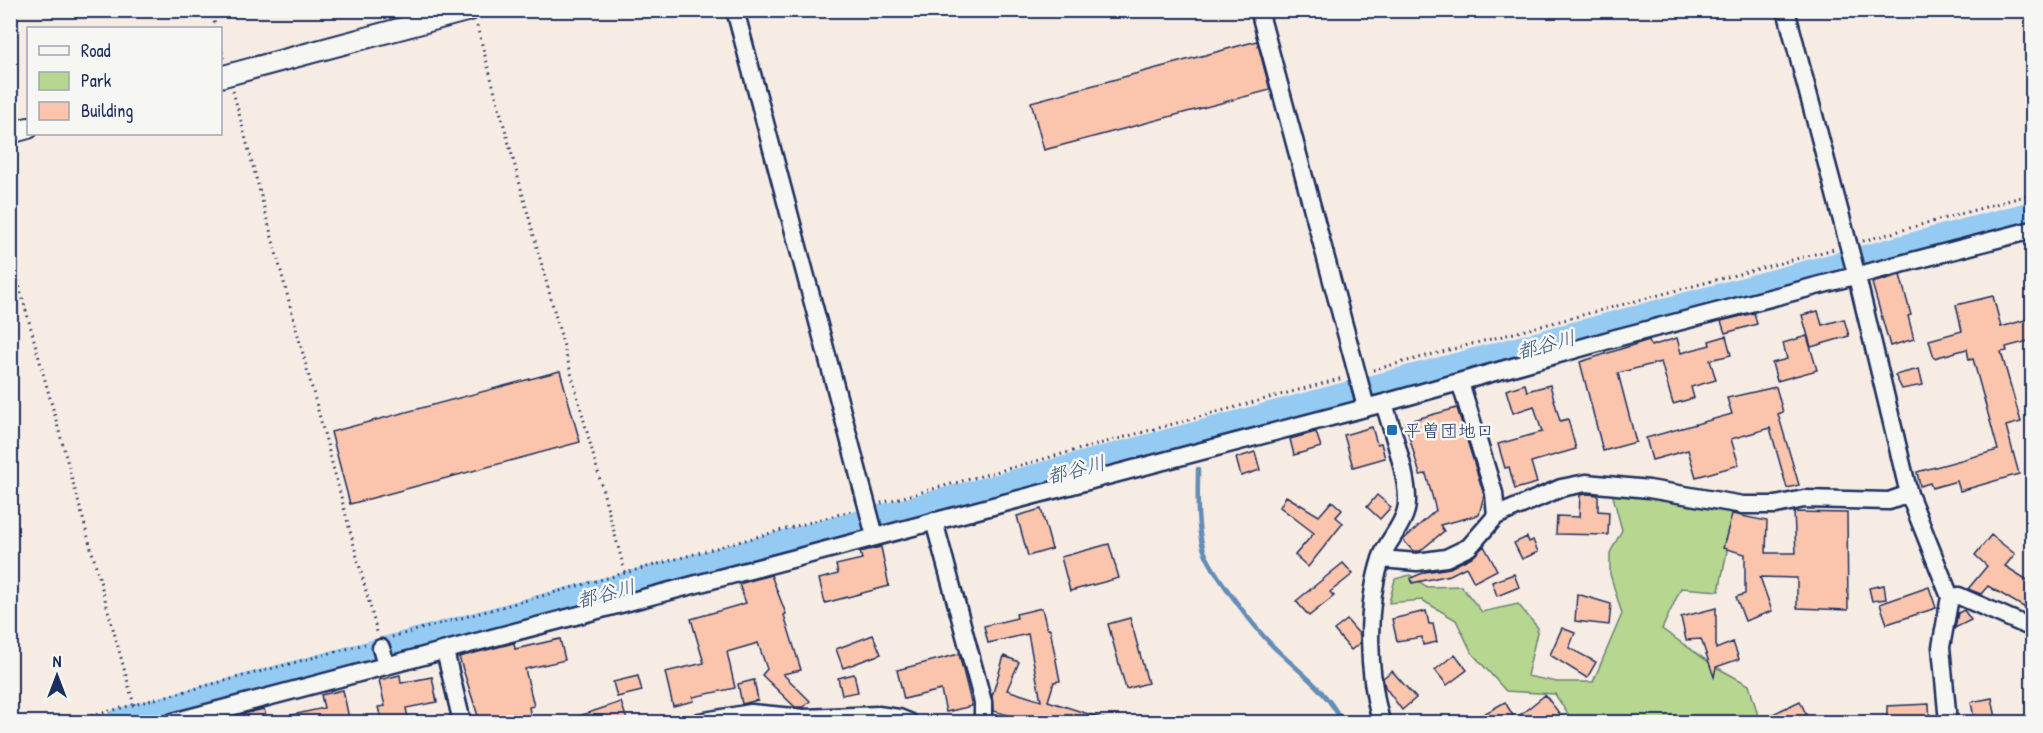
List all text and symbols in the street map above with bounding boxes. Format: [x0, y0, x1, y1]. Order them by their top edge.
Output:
legend [27, 27, 222, 135]
text: Road [81, 38, 111, 63]
text: Park [81, 68, 112, 93]
text: Building [81, 98, 133, 123]
water label: 都谷川 [1514, 323, 1578, 365]
place label: 平曽団地口 [1404, 418, 1494, 443]
marker: 平曽団地口 [1385, 423, 1399, 437]
water label: 都谷川 [1044, 448, 1108, 490]
water label: 都谷川 [574, 572, 638, 614]
north arrow [27, 646, 87, 706]
text: N [53, 650, 62, 672]

